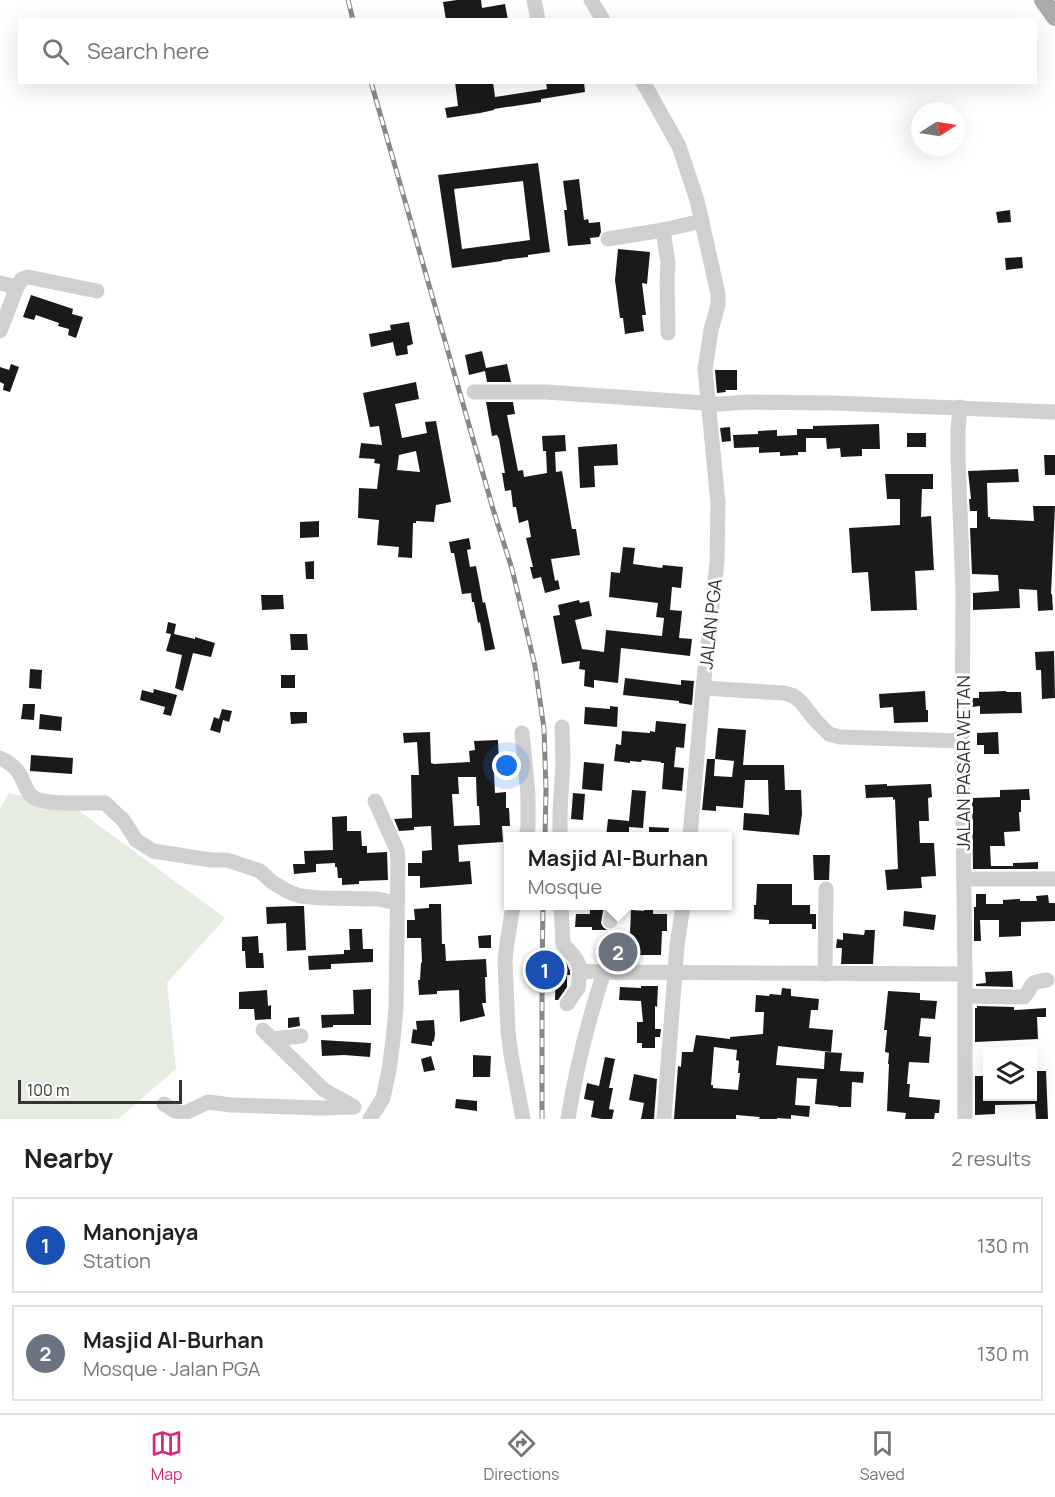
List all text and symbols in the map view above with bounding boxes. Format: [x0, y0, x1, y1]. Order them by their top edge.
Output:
search box [18, 18, 1037, 84]
icon: search [39, 35, 72, 68]
text: Search here [87, 36, 209, 66]
north arrow [911, 102, 965, 156]
street label: JALAN PGA [693, 577, 727, 670]
street label: JALAN PASAR WETAN [951, 675, 975, 851]
your location [492, 751, 521, 780]
popup [504, 832, 732, 910]
text: Masjid Al-Burhan [528, 843, 708, 873]
text: Mosque [528, 873, 602, 900]
pin: 2 [598, 930, 638, 974]
pin: 1 [526, 948, 564, 992]
map controls [983, 1047, 1037, 1101]
button: layers [983, 1047, 1037, 1101]
scale bar [18, 1077, 182, 1104]
text: 100 m [27, 1079, 70, 1101]
text: Nearby [24, 1140, 113, 1176]
text: 2 results [951, 1145, 1031, 1172]
text: Manonjaya [83, 1217, 198, 1247]
text: 1 [41, 1232, 50, 1259]
text: 130 m [977, 1232, 1029, 1259]
text: Station [83, 1247, 151, 1274]
text: Masjid Al-Burhan [83, 1325, 264, 1355]
text: 2 [40, 1340, 51, 1367]
text: 130 m [977, 1340, 1029, 1367]
text: Mosque · Jalan PGA [83, 1355, 260, 1382]
tab: Map [150, 1427, 183, 1485]
tab: Directions [484, 1427, 559, 1485]
tab: Saved [860, 1427, 905, 1485]

